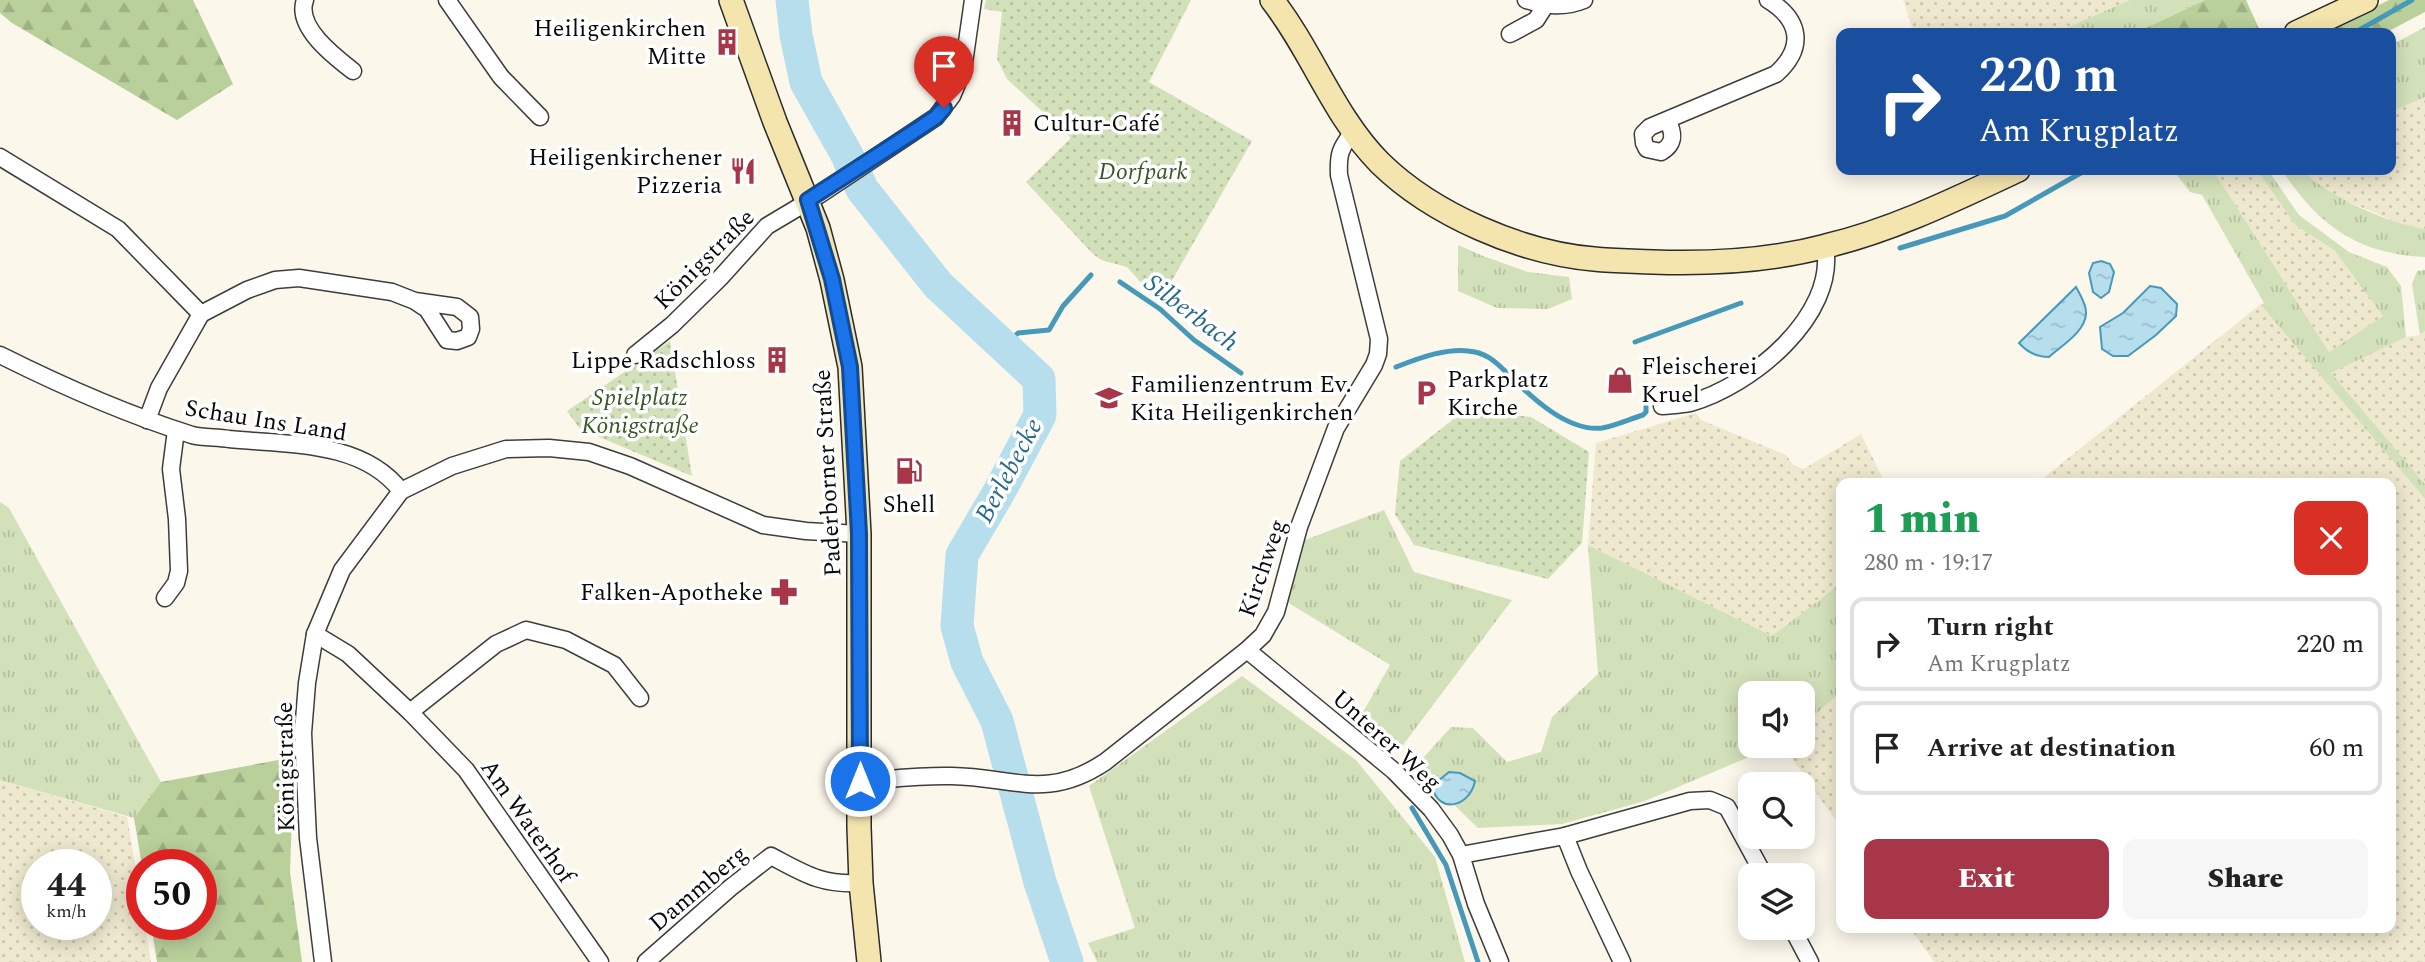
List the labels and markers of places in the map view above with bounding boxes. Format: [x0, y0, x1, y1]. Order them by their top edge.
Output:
place label: Heiligenkirchen Mitte [533, 11, 706, 75]
building icon: Heiligenkirchen Mitte [712, 27, 742, 57]
pin [914, 36, 974, 108]
place label: Cultur-Café [1033, 106, 1160, 142]
building icon: Cultur-Café [997, 108, 1027, 138]
place label: Heiligenkirchener Pizzeria [528, 140, 722, 204]
restaurant icon: Heiligenkirchener Pizzeria [728, 156, 758, 186]
place label: Lippe Radschloss [571, 343, 756, 379]
building icon: Lippe Radschloss [762, 345, 792, 375]
place label: Fleischerei Kruel [1641, 349, 1758, 413]
place label: Parkplatz Kirche [1447, 362, 1549, 426]
shop icon: Fleischerei Kruel [1605, 365, 1635, 395]
place label: Familienzentrum Ev. Kita Heiligenkirchen [1130, 367, 1353, 431]
parking icon: Parkplatz Kirche [1411, 378, 1441, 408]
school or university icon: Familienzentrum Ev. Kita Heiligenkirchen [1094, 383, 1124, 413]
fuel station icon: Shell [894, 456, 924, 486]
place label: Shell [883, 487, 935, 523]
place label: Falken-Apotheke [580, 575, 763, 611]
pharmacy icon: Falken-Apotheke [769, 577, 799, 607]

